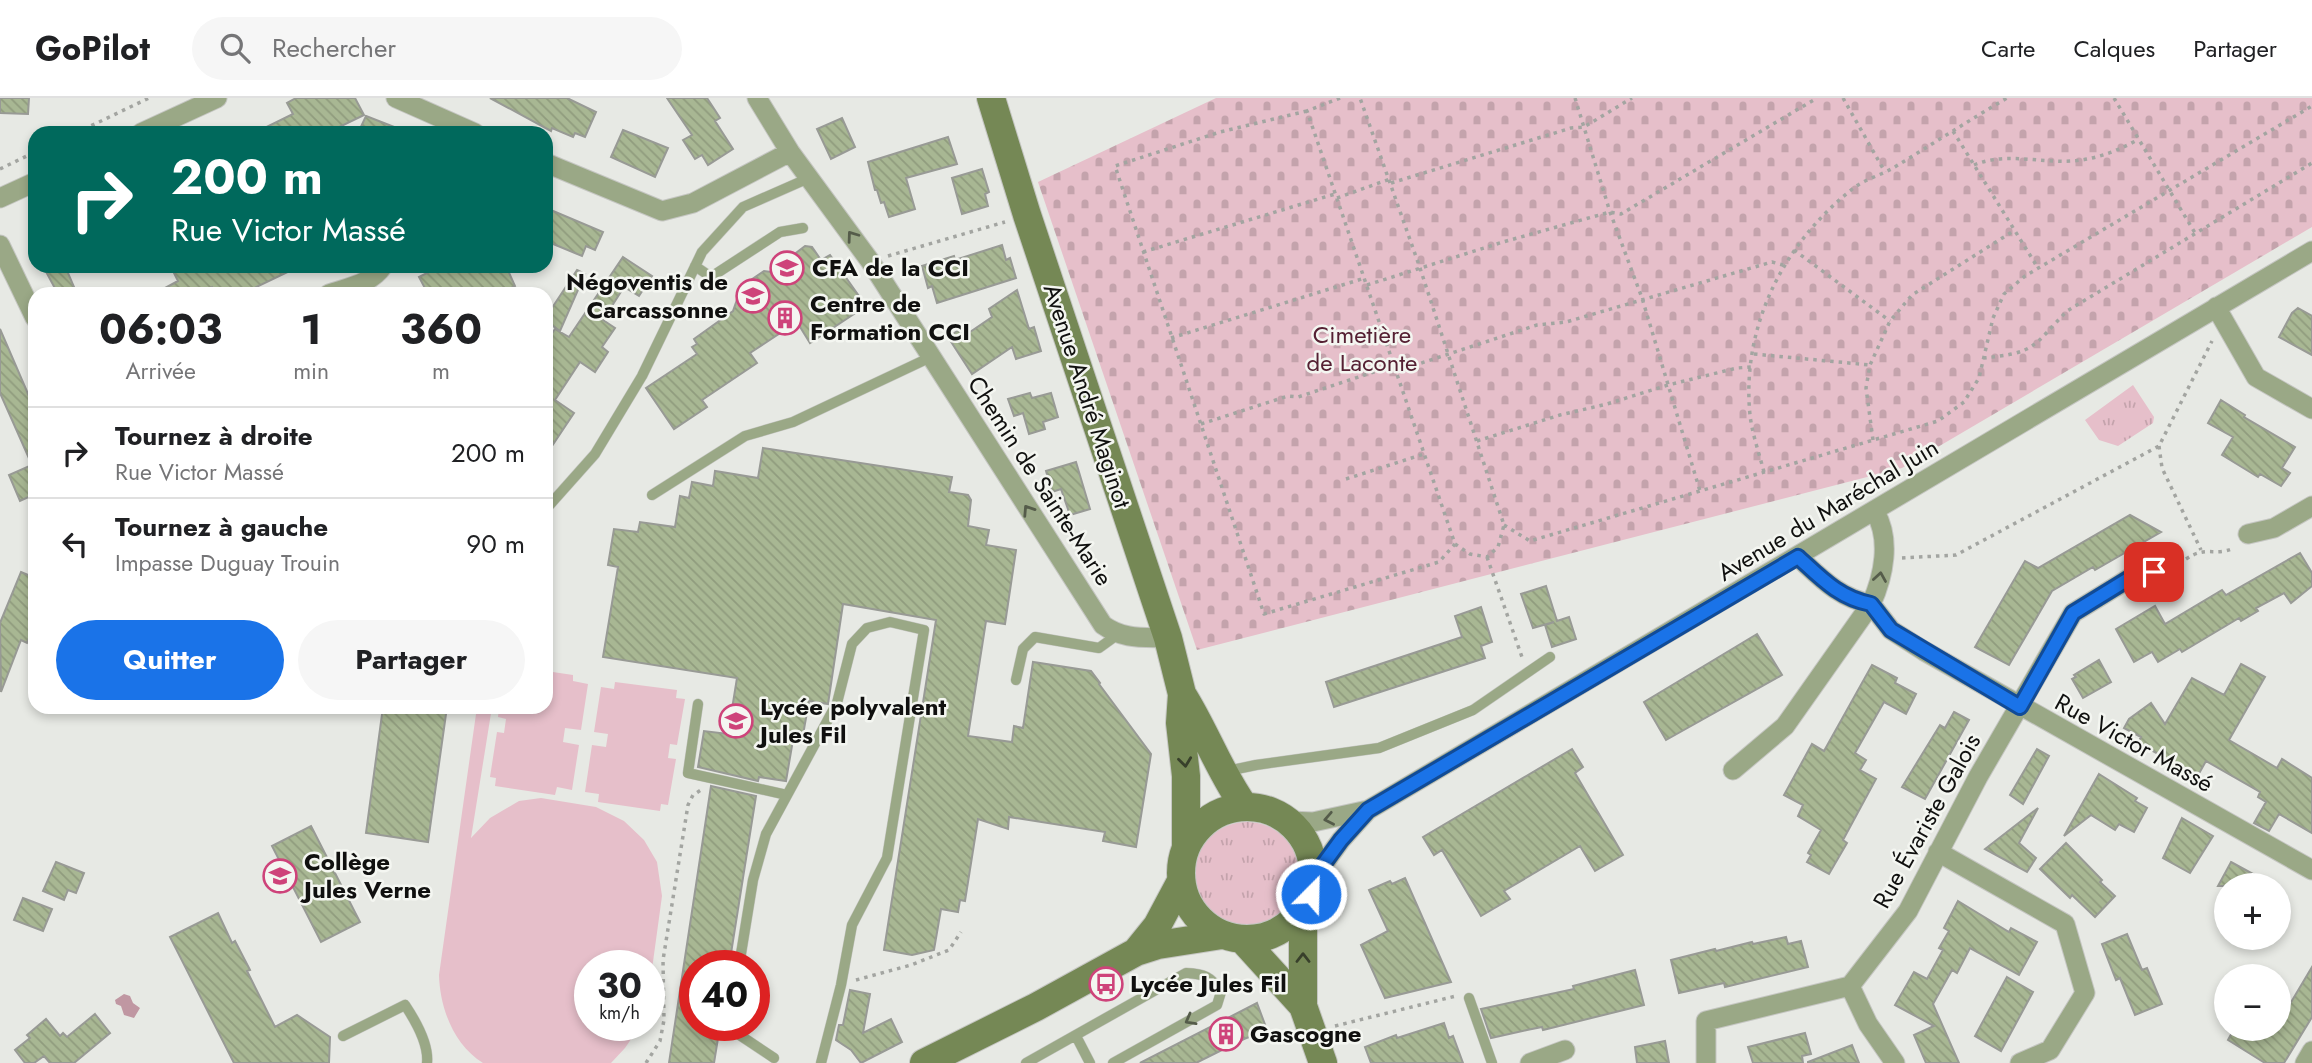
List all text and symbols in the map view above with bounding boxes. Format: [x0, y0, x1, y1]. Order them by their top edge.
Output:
search box [192, 17, 682, 80]
text: GoPilot [35, 25, 150, 72]
icon: search [216, 29, 254, 67]
text: Rechercher [272, 29, 396, 67]
text: Carte [1981, 31, 2035, 66]
text: Calques [2073, 31, 2155, 66]
text: Partager [2193, 31, 2277, 66]
text: 200 m [171, 142, 323, 212]
icon: right [56, 154, 147, 245]
text: Rue Victor Massé [171, 207, 406, 253]
one-way arrow [847, 231, 860, 244]
school or university icon: CFA de la CCI [768, 249, 806, 287]
place label: CFA de la CCI [812, 250, 969, 285]
place label: Négoventis de Carcassonne [566, 264, 728, 327]
school or university icon: Négoventis de Carcassonne [734, 277, 772, 315]
street label: Avenue André Maginot [1035, 279, 1140, 513]
place label: Centre de Formation CCI [810, 286, 970, 349]
text: 06:03 [99, 299, 222, 360]
text: 1 [300, 299, 322, 360]
text: 360 [400, 299, 482, 360]
building icon: Centre de Formation CCI [766, 299, 804, 337]
park label: Cimetière de Laconte [1307, 317, 1417, 380]
text: Arrivée [125, 354, 196, 388]
text: min [293, 354, 329, 388]
text: m [432, 354, 450, 388]
street label: Chemin de Sainte-Marie [959, 369, 1122, 593]
text: Tournez à droite [115, 417, 313, 455]
street label: Avenue du Maréchal Juin [1711, 430, 1945, 590]
icon: right [56, 434, 94, 472]
text: 200 m [451, 434, 525, 472]
text: Rue Victor Massé [115, 455, 284, 489]
one-way arrow [1023, 504, 1036, 517]
text: Tournez à gauche [115, 508, 328, 546]
icon: left [56, 525, 94, 563]
text: 90 m [466, 525, 525, 563]
pin [2124, 542, 2184, 602]
text: Impasse Duguay Trouin [115, 546, 340, 580]
icon: arrive [2135, 553, 2173, 591]
one-way arrow [1872, 571, 1887, 583]
button: Quitter [56, 620, 284, 700]
button: Partager [298, 620, 525, 700]
street label: Rue Victor Massé [2049, 685, 2220, 801]
place label: Lycée polyvalent Jules Fil [756, 689, 946, 752]
school or university icon: Lycée polyvalent Jules Fil [717, 702, 755, 740]
street label: Rue Évariste Galois [1864, 727, 1989, 915]
one-way arrow [1177, 756, 1192, 768]
one-way arrow [1324, 811, 1336, 826]
place label: Collège Jules Verne [300, 844, 431, 907]
school or university icon: Collège Jules Verne [261, 857, 299, 895]
position arrow [1274, 857, 1348, 931]
map controls [2214, 873, 2291, 1041]
button: + [2214, 873, 2291, 950]
speed limit sign: 40 [679, 950, 770, 1041]
one-way arrow [1295, 952, 1311, 963]
text: 30 [597, 961, 642, 1011]
button: − [2214, 964, 2291, 1041]
bus stop icon: Lycée Jules Fil [1087, 965, 1125, 1003]
place label: Lycée Jules Fil [1130, 966, 1287, 1001]
text: km/h [599, 1000, 640, 1026]
one-way arrow [1185, 1012, 1198, 1025]
building icon: Gascogne [1207, 1015, 1245, 1053]
place label: Gascogne [1250, 1016, 1362, 1051]

